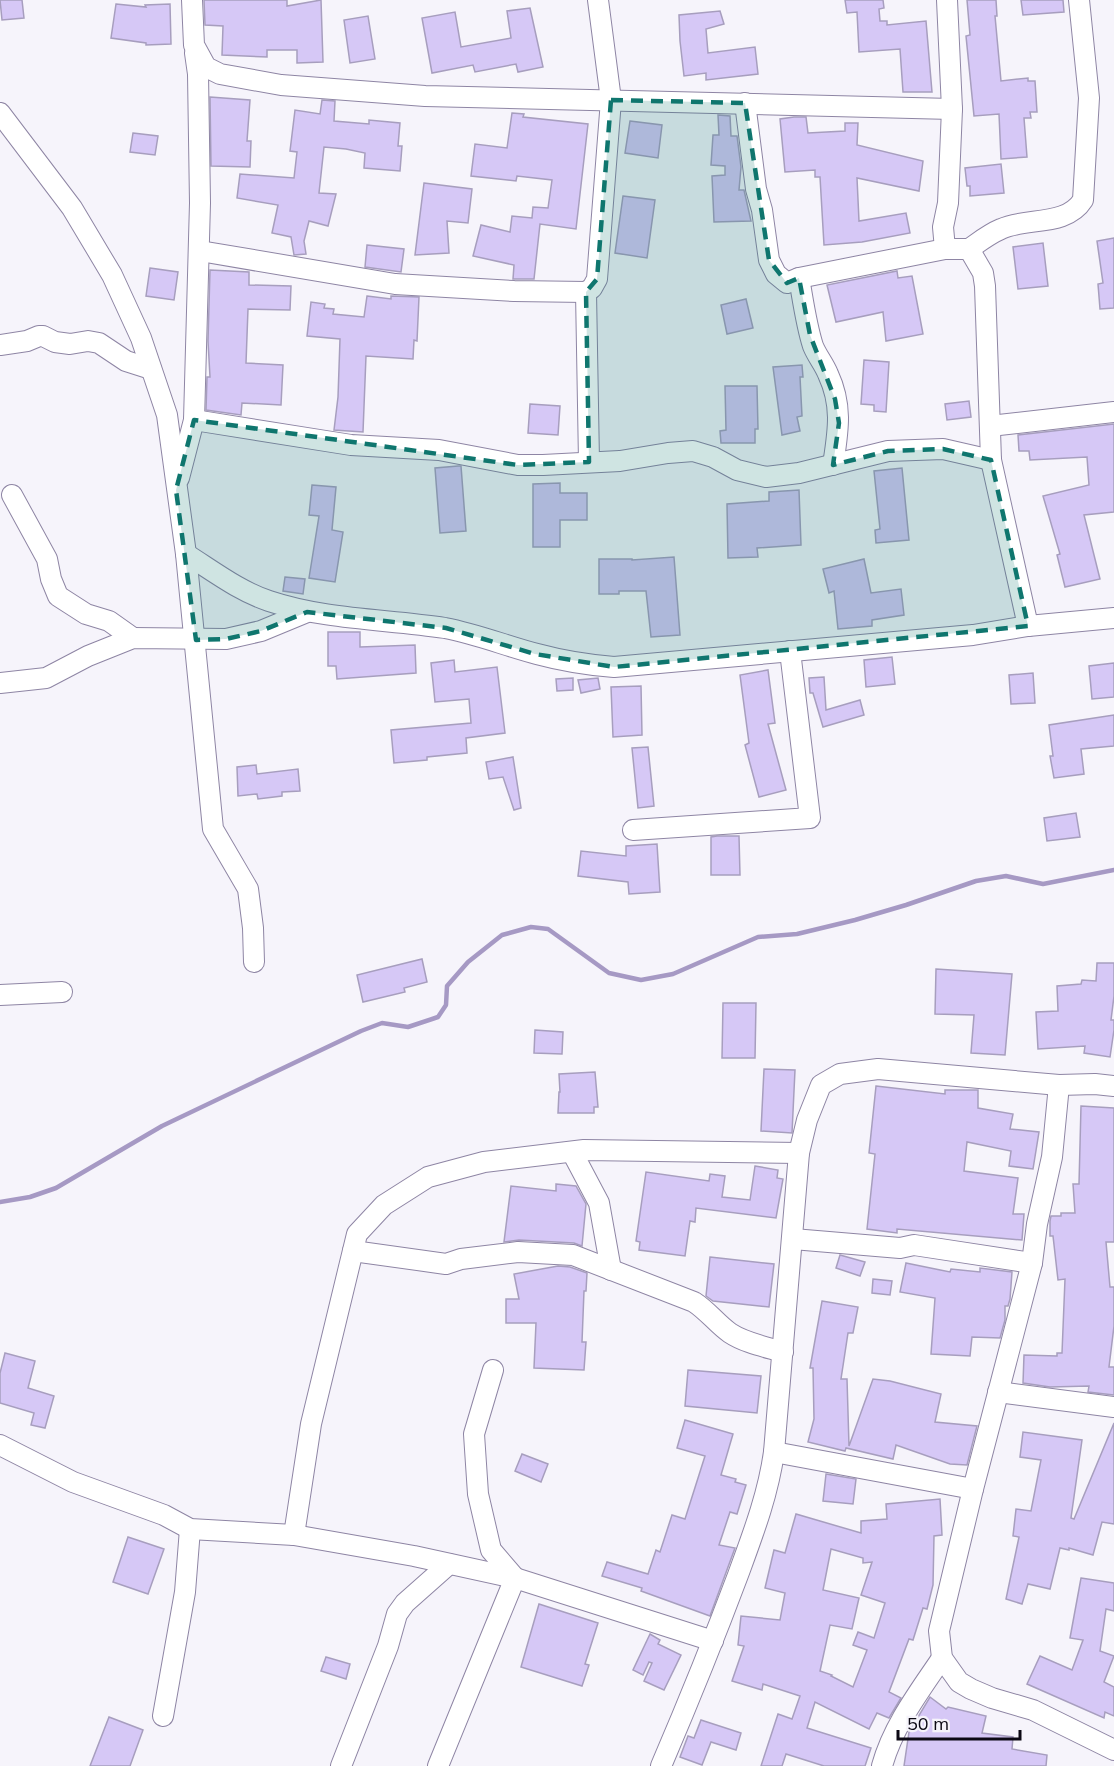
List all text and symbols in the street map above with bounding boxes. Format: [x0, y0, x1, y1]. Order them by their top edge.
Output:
scale bar [898, 1703, 1020, 1741]
text: 50 m [907, 1712, 949, 1735]

